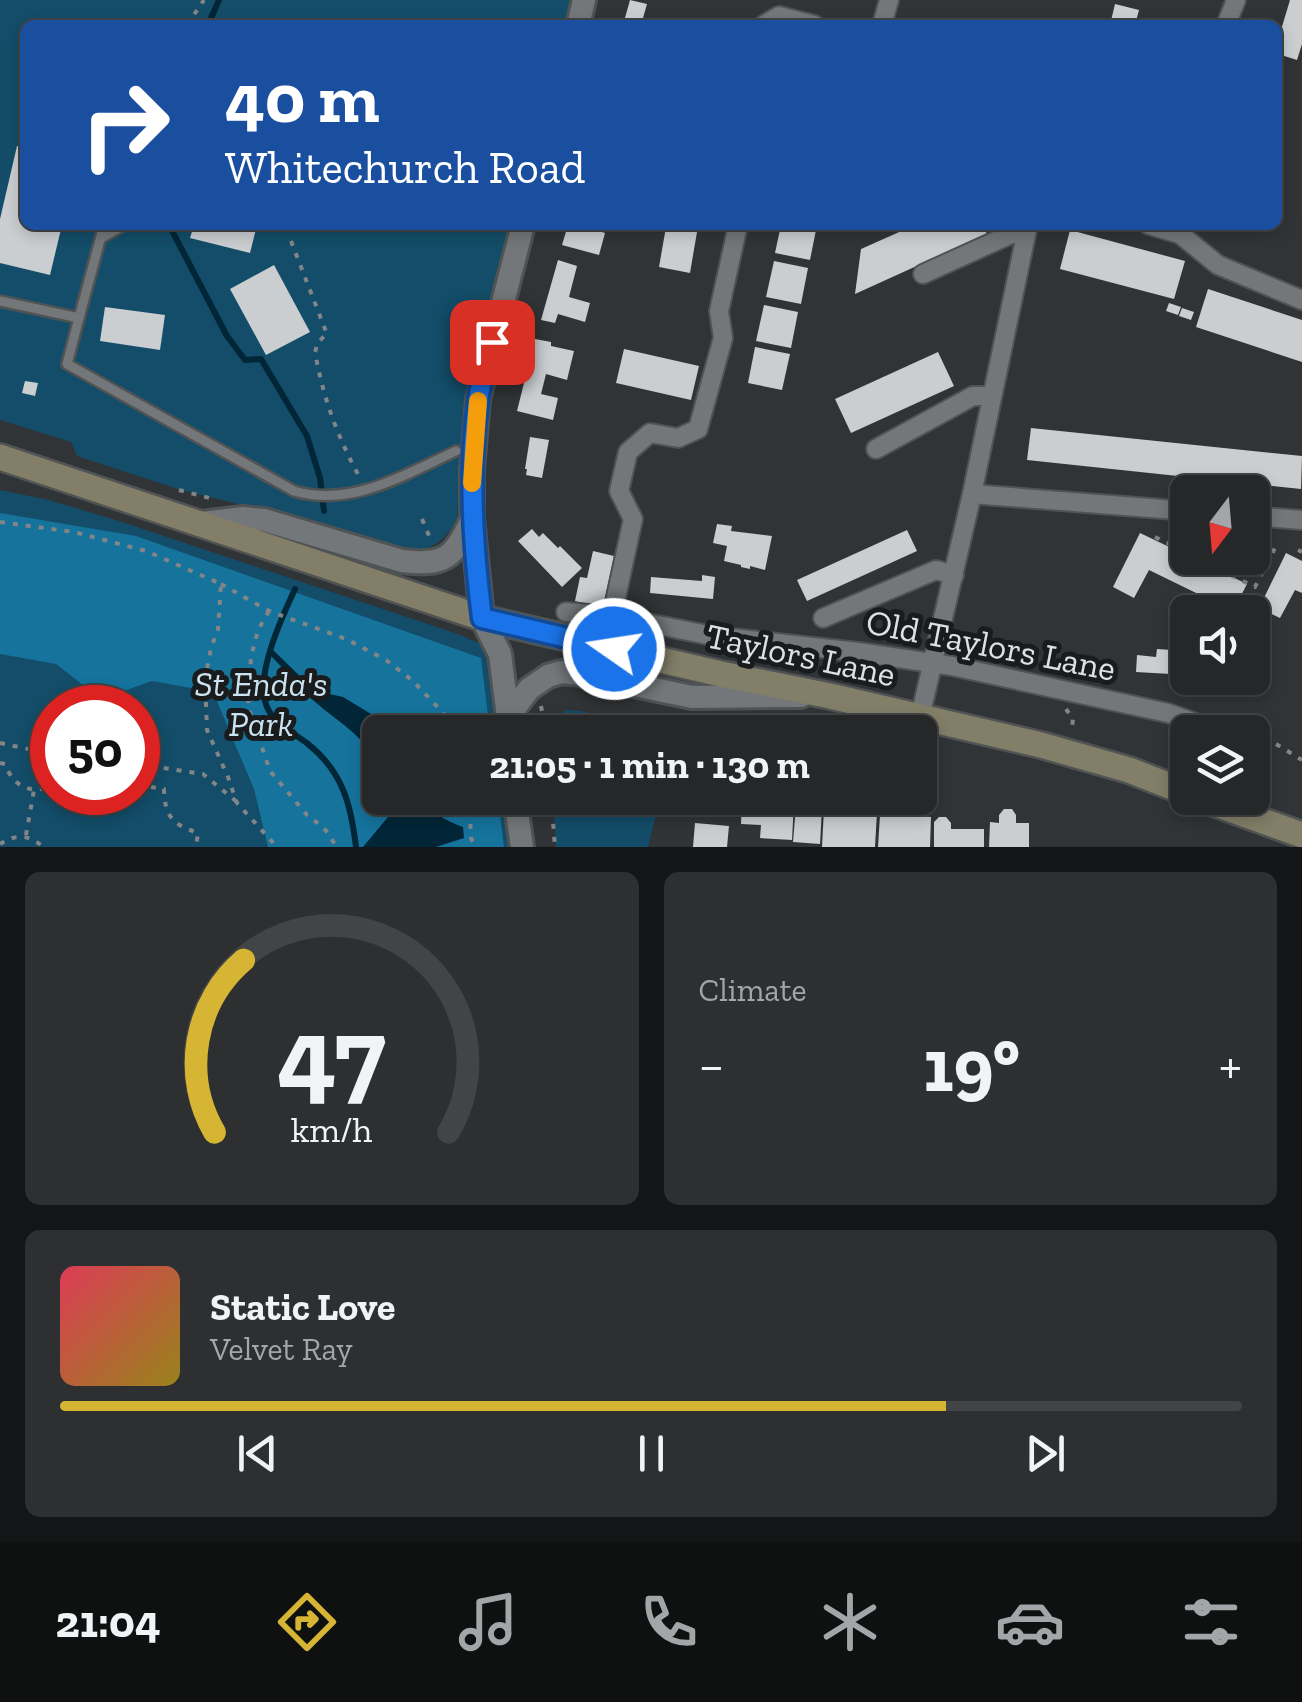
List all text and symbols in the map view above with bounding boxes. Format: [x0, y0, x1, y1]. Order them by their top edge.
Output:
text: 40 m [225, 56, 380, 140]
icon: right [60, 60, 190, 190]
text: Whitechurch Road [225, 141, 585, 195]
pin [450, 300, 535, 385]
icon: arrive [465, 315, 520, 370]
north arrow [1170, 475, 1270, 575]
map controls [1170, 475, 1270, 815]
button: sound [1170, 595, 1270, 695]
position arrow [562, 597, 666, 701]
street label: Old Taylors Lane [863, 600, 1119, 690]
street label: Taylors Lane [703, 614, 899, 696]
park label: St Enda's Park [194, 663, 328, 745]
speed limit sign: 50 [30, 685, 160, 815]
button: layers [1170, 715, 1270, 815]
text: 21:05 · 1 min · 130 m [489, 742, 810, 788]
text: Climate [699, 971, 807, 1009]
text: 47 [277, 992, 386, 1117]
text: 19° [923, 1020, 1020, 1110]
text: − [699, 1032, 724, 1098]
text: + [1219, 1032, 1242, 1098]
text: km/h [291, 1108, 373, 1151]
text: Static Love [210, 1284, 395, 1330]
text: Velvet Ray [210, 1330, 353, 1368]
icon: previous [230, 1426, 285, 1481]
icon: pause [624, 1426, 679, 1481]
icon: next [1018, 1426, 1073, 1481]
icon: directions [272, 1587, 342, 1657]
icon: music [453, 1587, 523, 1657]
icon: phone [634, 1587, 704, 1657]
icon: climate [815, 1587, 885, 1657]
icon: car [995, 1587, 1065, 1657]
icon: filters [1176, 1587, 1246, 1657]
text: 21:04 [55, 1595, 161, 1649]

